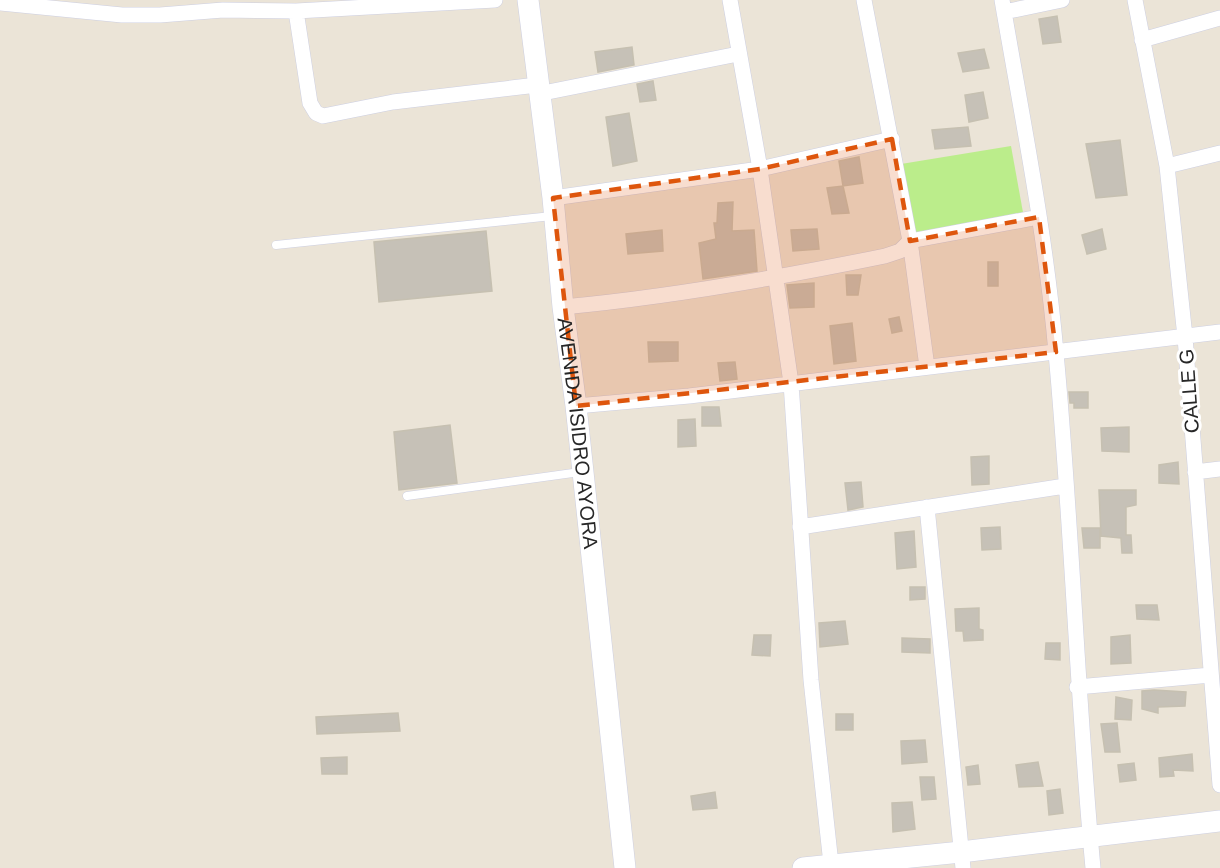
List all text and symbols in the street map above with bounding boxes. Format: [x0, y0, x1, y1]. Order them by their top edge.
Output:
street label: AVENIDA ISIDRO AYORA [553, 316, 602, 551]
street label: CALLE G [1175, 348, 1203, 434]

